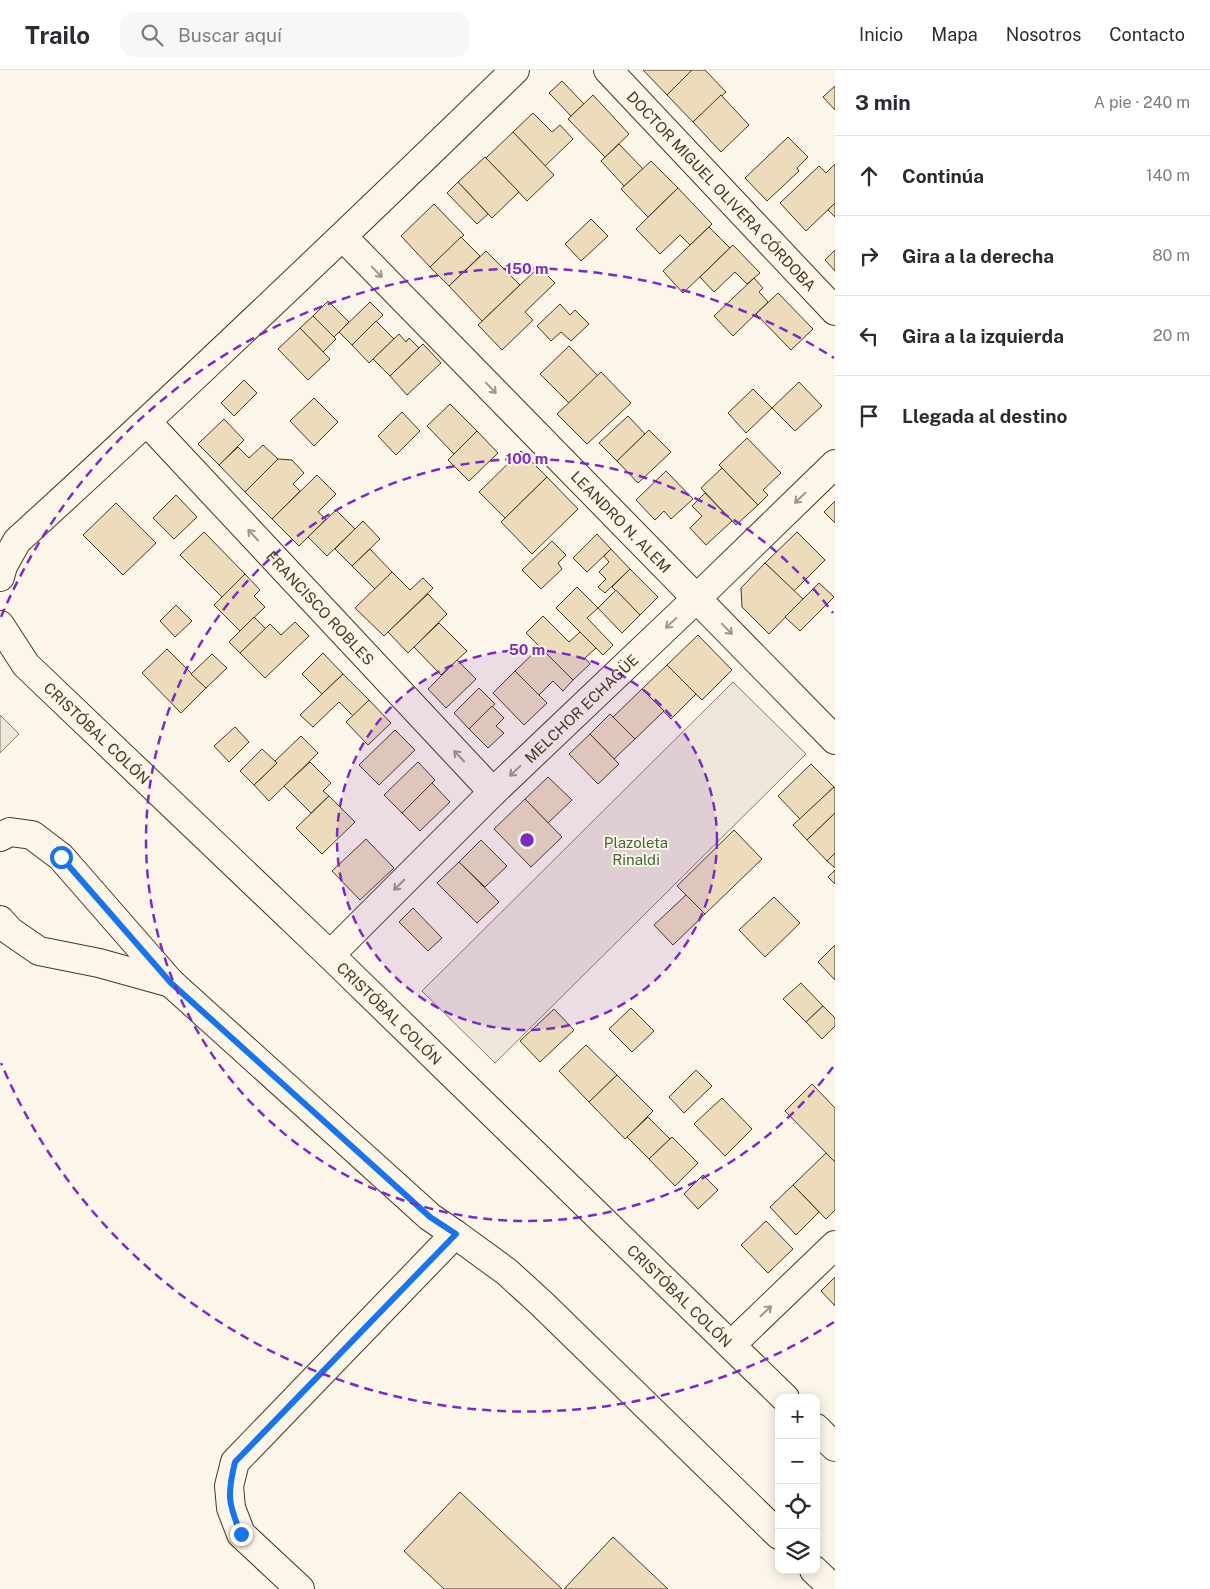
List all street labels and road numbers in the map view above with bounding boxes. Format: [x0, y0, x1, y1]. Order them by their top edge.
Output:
street label: DOCTOR MIGUEL OLIVERA CÓRDOBA [624, 88, 820, 294]
street label: LEANDRO N. ALEM [568, 467, 675, 576]
street label: FRANCISCO ROBLES [263, 547, 378, 668]
street label: MELCHOR ECHAGÜE [521, 651, 641, 766]
street label: CRISTÓBAL COLÓN [41, 679, 153, 787]
street label: CRISTÓBAL COLÓN [334, 958, 445, 1068]
street label: CRISTÓBAL COLÓN [624, 1241, 736, 1350]

